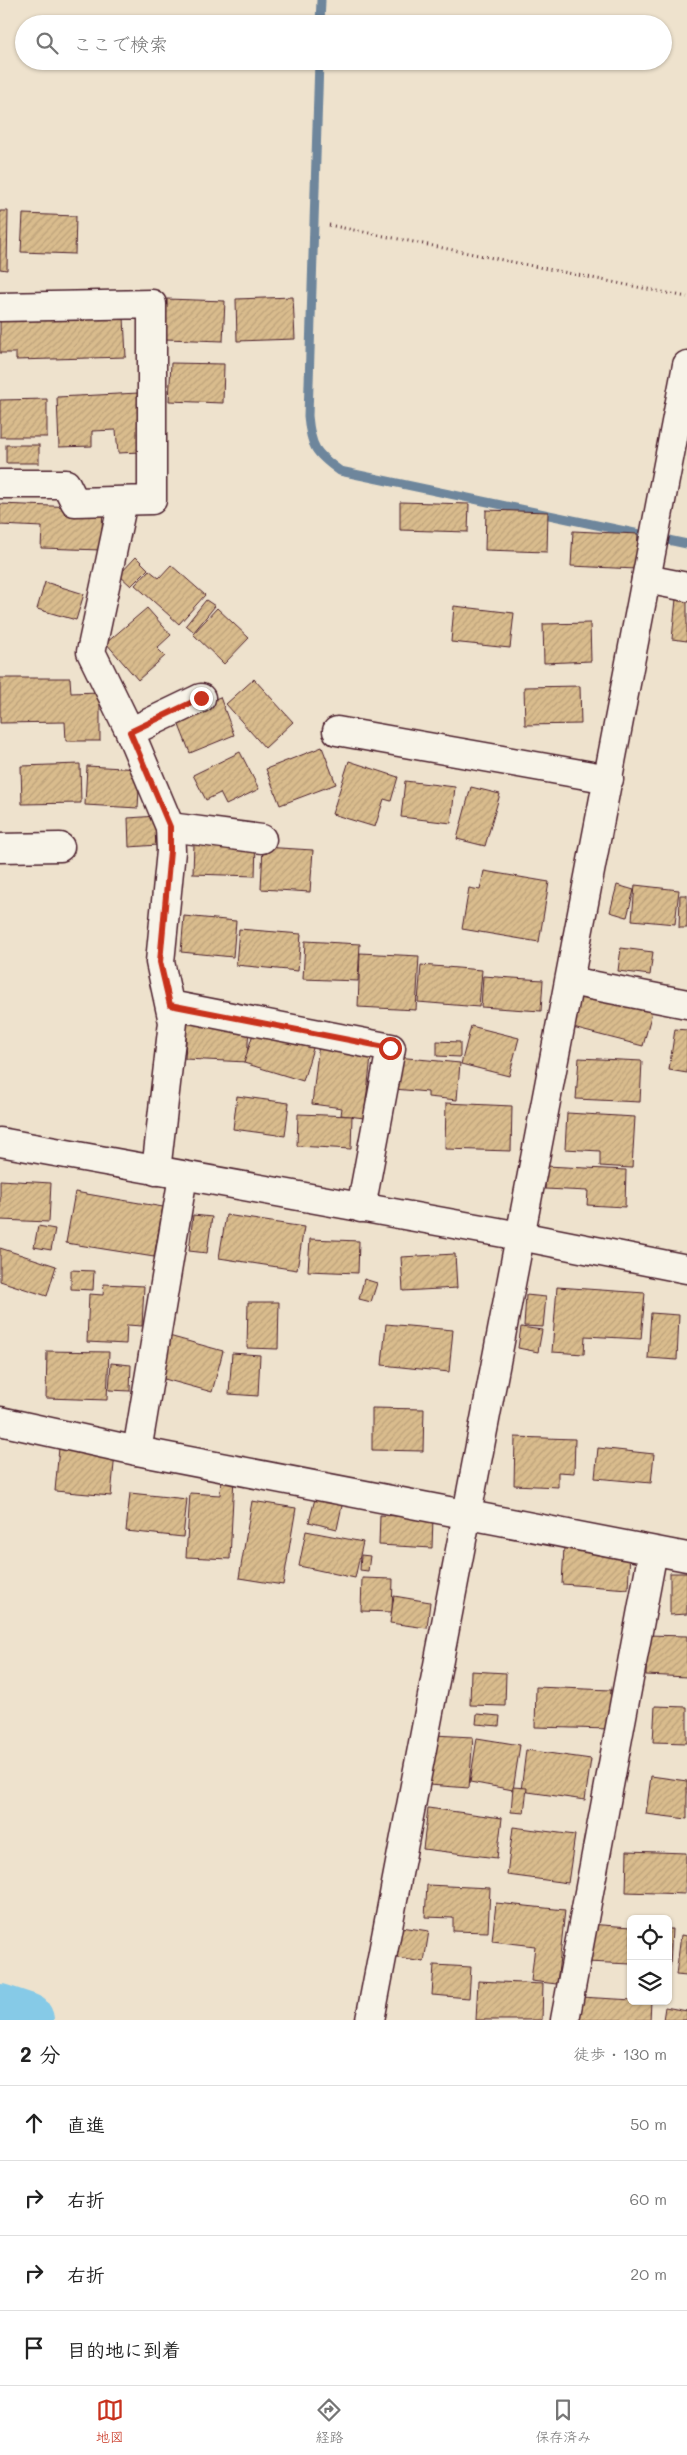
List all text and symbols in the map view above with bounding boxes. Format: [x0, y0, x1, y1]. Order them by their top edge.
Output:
search box [15, 15, 672, 70]
icon: search [33, 29, 61, 57]
text: ここで検索 [73, 31, 168, 56]
route end [190, 687, 213, 710]
route start [379, 1037, 402, 1060]
map controls [627, 1915, 672, 2005]
button: locate [627, 1915, 672, 1960]
button: layers [627, 1960, 672, 2005]
text: 2 分 [20, 2040, 60, 2067]
text: 徒歩 · 130 m [574, 2043, 667, 2064]
icon: ahead [20, 2109, 48, 2137]
text: 直進 [67, 2112, 105, 2137]
text: 50 m [630, 2113, 667, 2134]
icon: right [20, 2184, 48, 2212]
text: 右折 [67, 2187, 105, 2212]
text: 60 m [630, 2188, 667, 2209]
icon: right [20, 2259, 48, 2287]
text: 右折 [67, 2262, 105, 2287]
text: 20 m [630, 2263, 667, 2284]
icon: arrive [20, 2334, 48, 2362]
text: 目的地に到着 [67, 2337, 181, 2362]
tab: 地図 [96, 2396, 124, 2446]
tab: 経路 [315, 2396, 343, 2446]
tab: 保存済み [535, 2396, 591, 2446]

